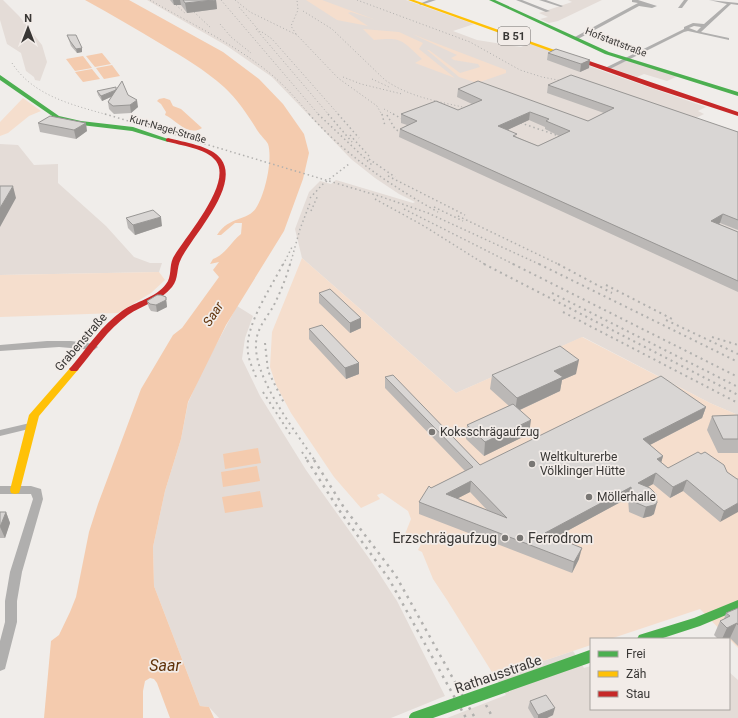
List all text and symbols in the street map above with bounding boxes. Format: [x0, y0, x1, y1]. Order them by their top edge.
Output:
north arrow [8, 8, 48, 48]
text: N [24, 12, 32, 25]
street label: Hofstattstraße [584, 25, 648, 59]
road number: B 51 [498, 27, 530, 45]
street label: Kurt-Nagel-Straße [128, 113, 208, 145]
water label: Saar [200, 299, 227, 329]
street label: Grabenstraße [52, 310, 110, 374]
place label: Koksschrägaufzug [440, 425, 539, 439]
marker: Koksschrägaufzug [427, 427, 437, 437]
place label: Weltkulturerbe Völklinger Hütte [540, 450, 625, 478]
marker: Weltkulturerbe Völklinger Hütte [527, 459, 537, 469]
place label: Möllerhalle [597, 490, 656, 504]
marker: Möllerhalle [584, 492, 594, 502]
place label: Erzschrägaufzug [392, 530, 497, 546]
place label: Ferrodrom [528, 530, 593, 546]
marker: Erzschrägaufzug [500, 533, 510, 543]
marker: Ferrodrom [515, 533, 525, 543]
legend [590, 638, 730, 710]
text: Frei [626, 647, 646, 661]
street label: Rathausstraße [452, 652, 544, 696]
water label: Saar [149, 656, 181, 675]
text: Zäh [626, 667, 646, 681]
text: Stau [626, 687, 650, 701]

